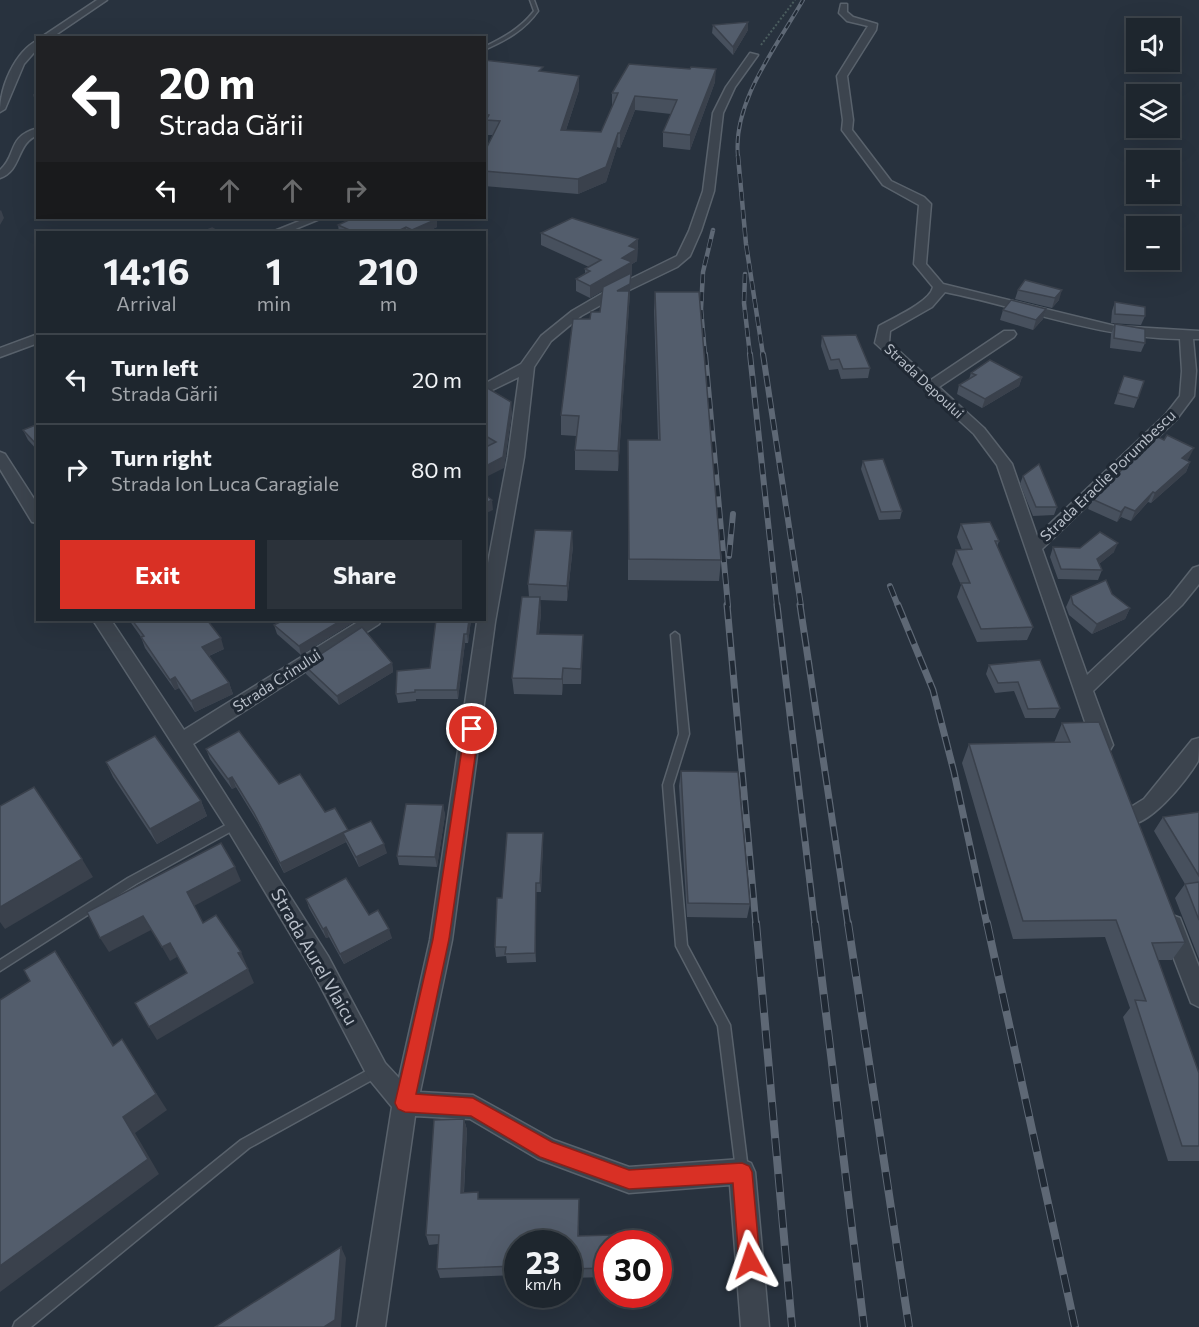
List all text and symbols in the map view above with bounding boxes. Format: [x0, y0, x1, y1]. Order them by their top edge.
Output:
map controls [1126, 18, 1180, 270]
button: sound [1126, 18, 1180, 72]
text: 20 m [159, 56, 255, 108]
icon: left [60, 60, 138, 138]
button: layers [1126, 84, 1180, 138]
text: Strada Gării [159, 108, 304, 141]
button: + [1126, 150, 1180, 204]
icon: left [150, 174, 183, 207]
icon: ahead [213, 174, 246, 207]
icon: ahead [276, 174, 309, 207]
icon: right [339, 174, 372, 207]
button: − [1126, 216, 1180, 270]
text: 14:16 [103, 248, 190, 292]
text: 1 [266, 248, 282, 292]
text: 210 [358, 248, 419, 292]
text: Arrival [116, 291, 177, 315]
text: min [257, 291, 291, 315]
text: m [380, 291, 397, 315]
street label: Strada Depoului [881, 340, 967, 422]
text: Turn left [111, 354, 198, 381]
icon: left [60, 363, 93, 396]
text: 20 m [412, 366, 462, 393]
text: Strada Gării [111, 381, 218, 405]
street label: Strada Eraclie Porumbescu [1036, 406, 1179, 545]
text: Turn right [111, 444, 212, 471]
icon: right [60, 453, 93, 486]
text: 80 m [411, 456, 462, 483]
text: Strada Ion Luca Caragiale [111, 471, 339, 495]
button: Exit [60, 540, 255, 609]
button: Share [267, 540, 462, 609]
street label: Strada Crinului [229, 645, 324, 715]
pin [446, 703, 497, 754]
icon: arrive [455, 712, 488, 745]
street label: Strada Aurel Vlaicu [267, 884, 363, 1029]
position arrow [718, 1229, 782, 1293]
speed limit sign: 30 [594, 1230, 672, 1308]
text: 23 [526, 1243, 560, 1280]
text: km/h [525, 1275, 561, 1293]

